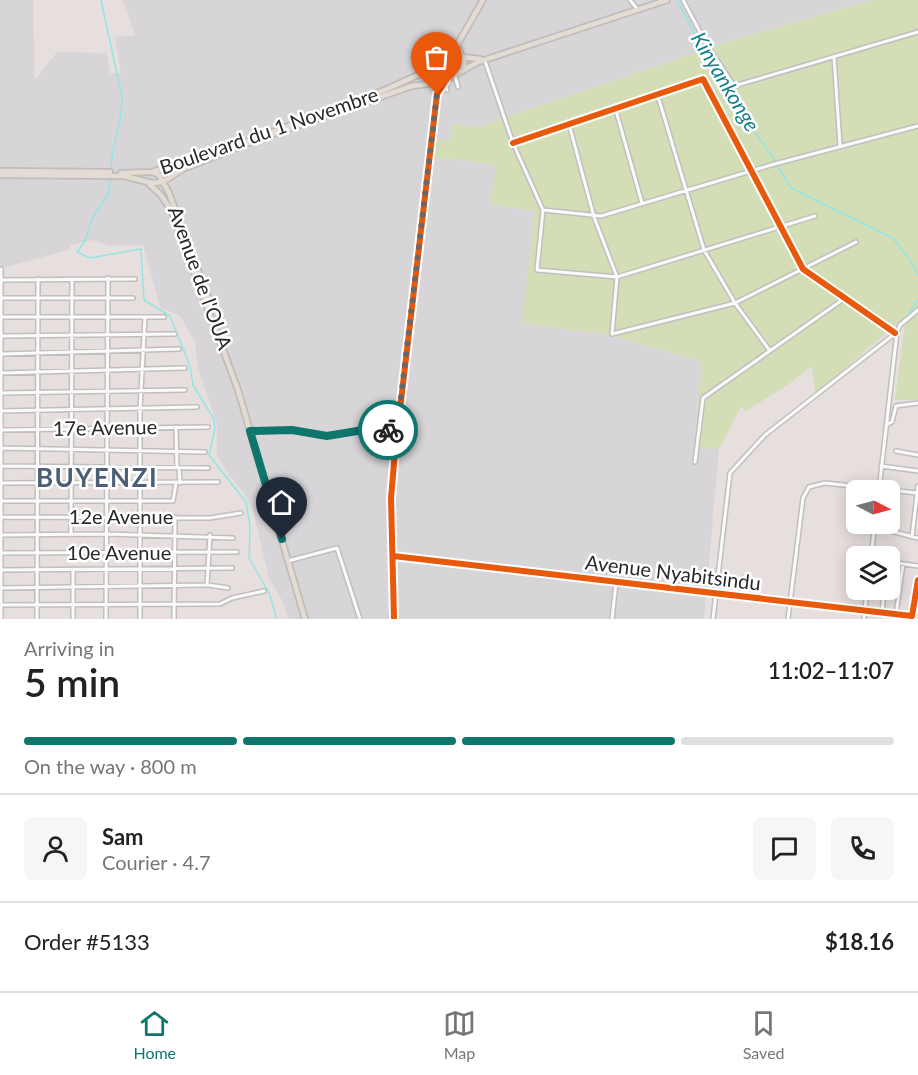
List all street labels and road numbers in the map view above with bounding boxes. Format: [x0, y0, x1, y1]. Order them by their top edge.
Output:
street label: Boulevard du 1 Novembre [156, 81, 381, 179]
street label: Avenue de l'OUA [164, 203, 238, 353]
street label: 17e Avenue [53, 414, 157, 440]
street label: 12e Avenue [69, 504, 173, 528]
street label: 10e Avenue [67, 540, 171, 564]
street label: Avenue Nyabitsindu [584, 549, 762, 595]

